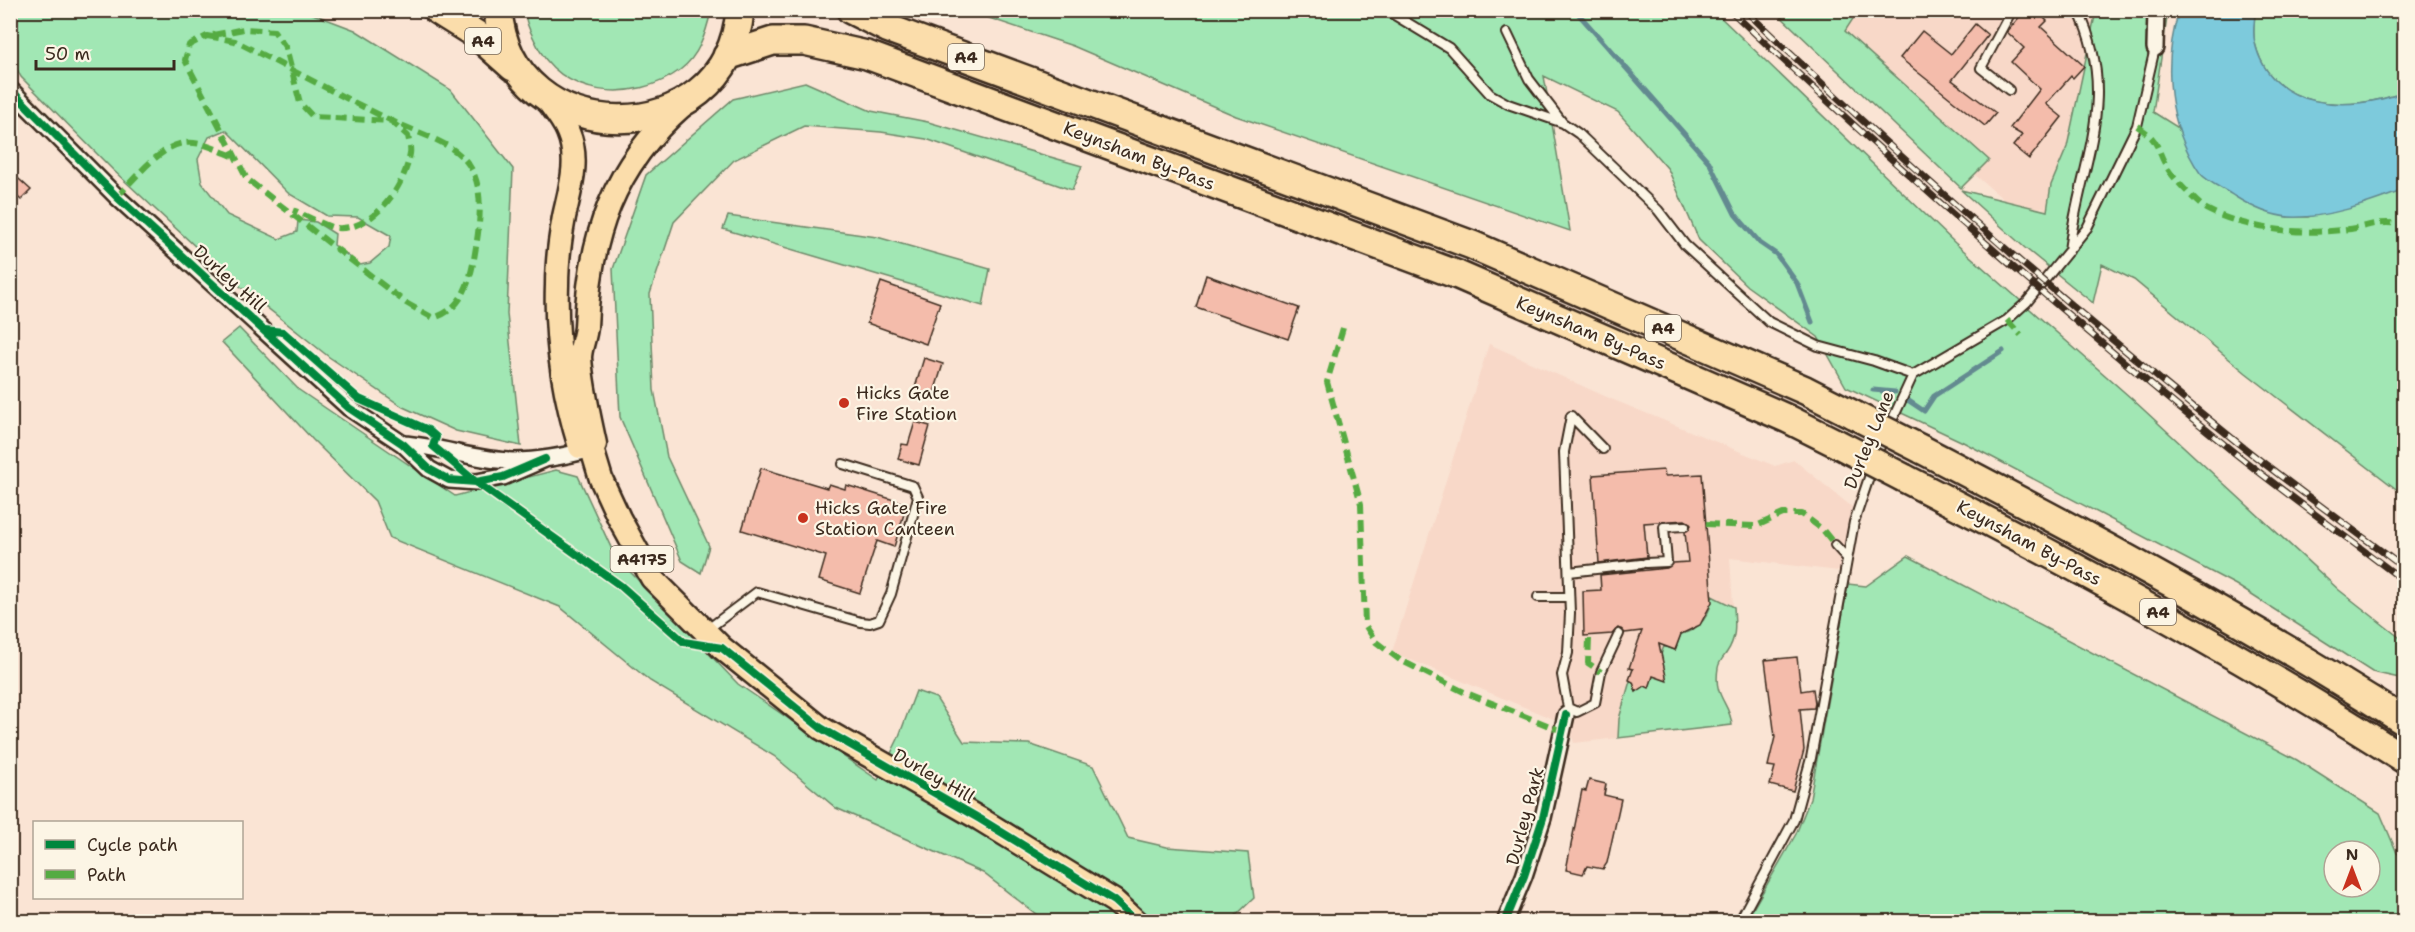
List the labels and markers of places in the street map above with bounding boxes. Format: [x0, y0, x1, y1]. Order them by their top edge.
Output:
place label: Hicks Gate Fire Station [856, 381, 957, 426]
marker: Hicks Gate Fire Station [837, 396, 851, 410]
place label: Hicks Gate Fire Station Canteen [815, 496, 955, 541]
marker: Hicks Gate Fire Station Canteen [796, 511, 810, 525]

